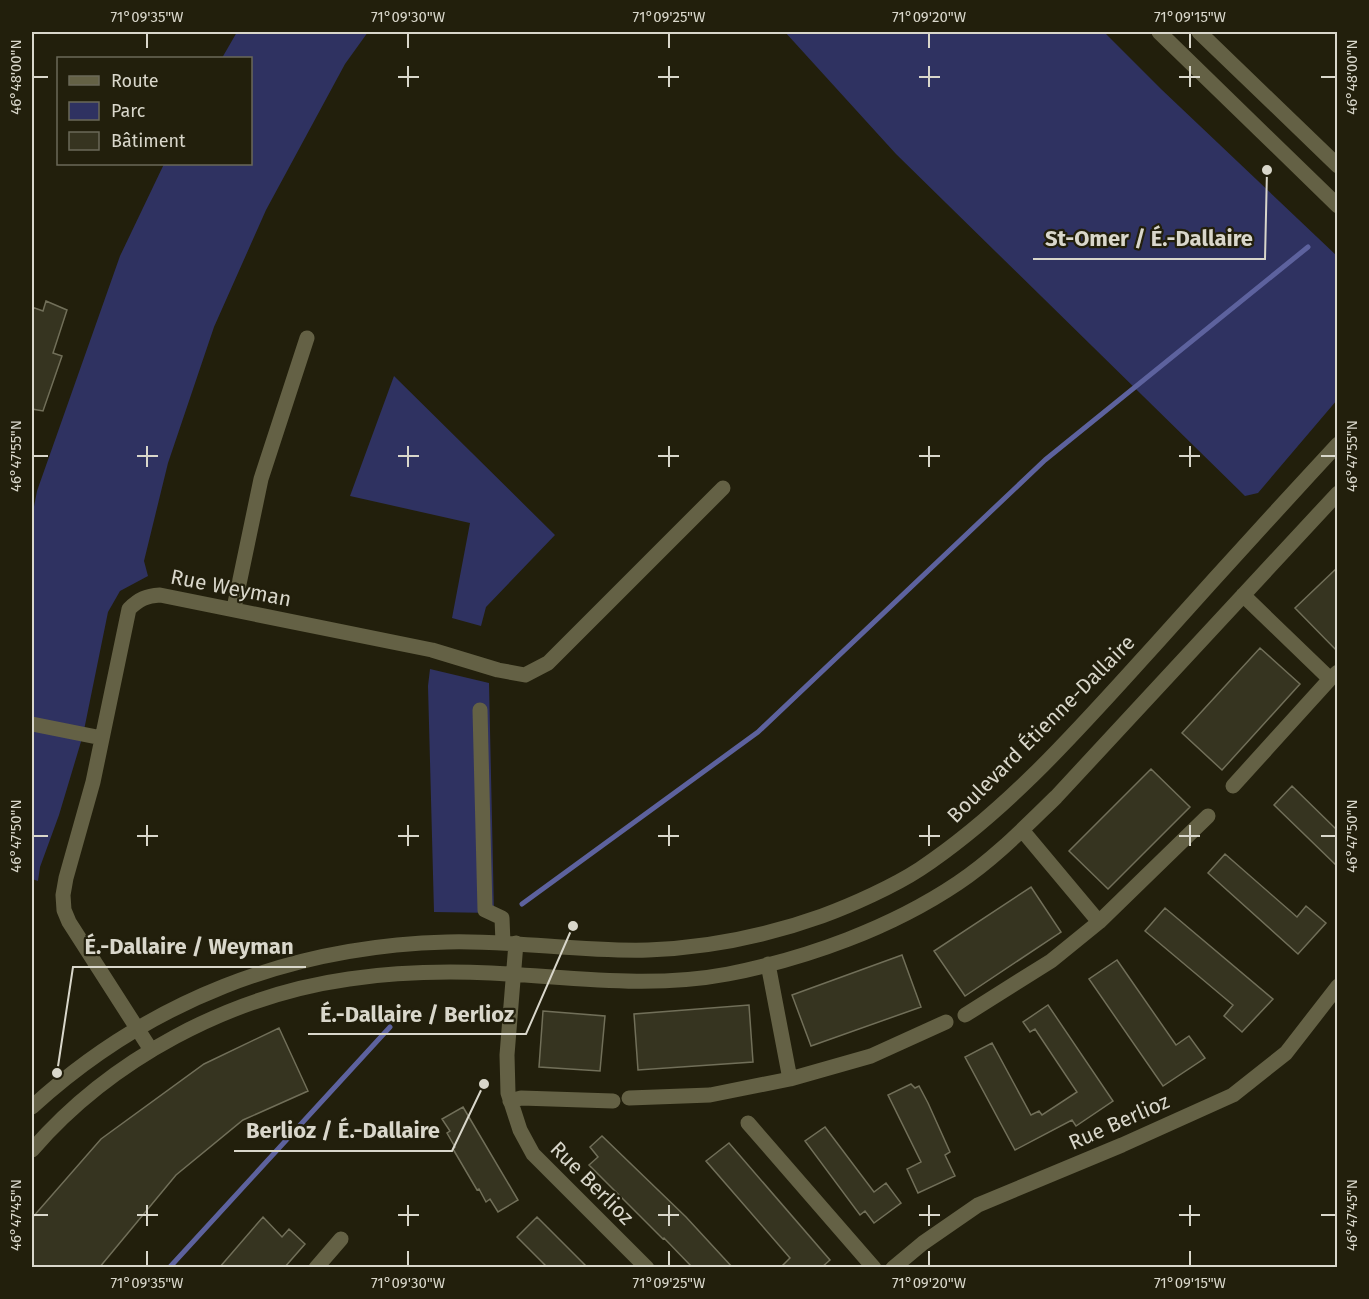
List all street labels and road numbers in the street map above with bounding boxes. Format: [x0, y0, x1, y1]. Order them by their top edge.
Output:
street label: Rue Weyman [168, 564, 294, 612]
street label: Boulevard Étienne-Dallaire [942, 630, 1140, 828]
street label: Rue Berlioz [1065, 1088, 1173, 1156]
street label: Rue Berlioz [545, 1136, 639, 1230]

